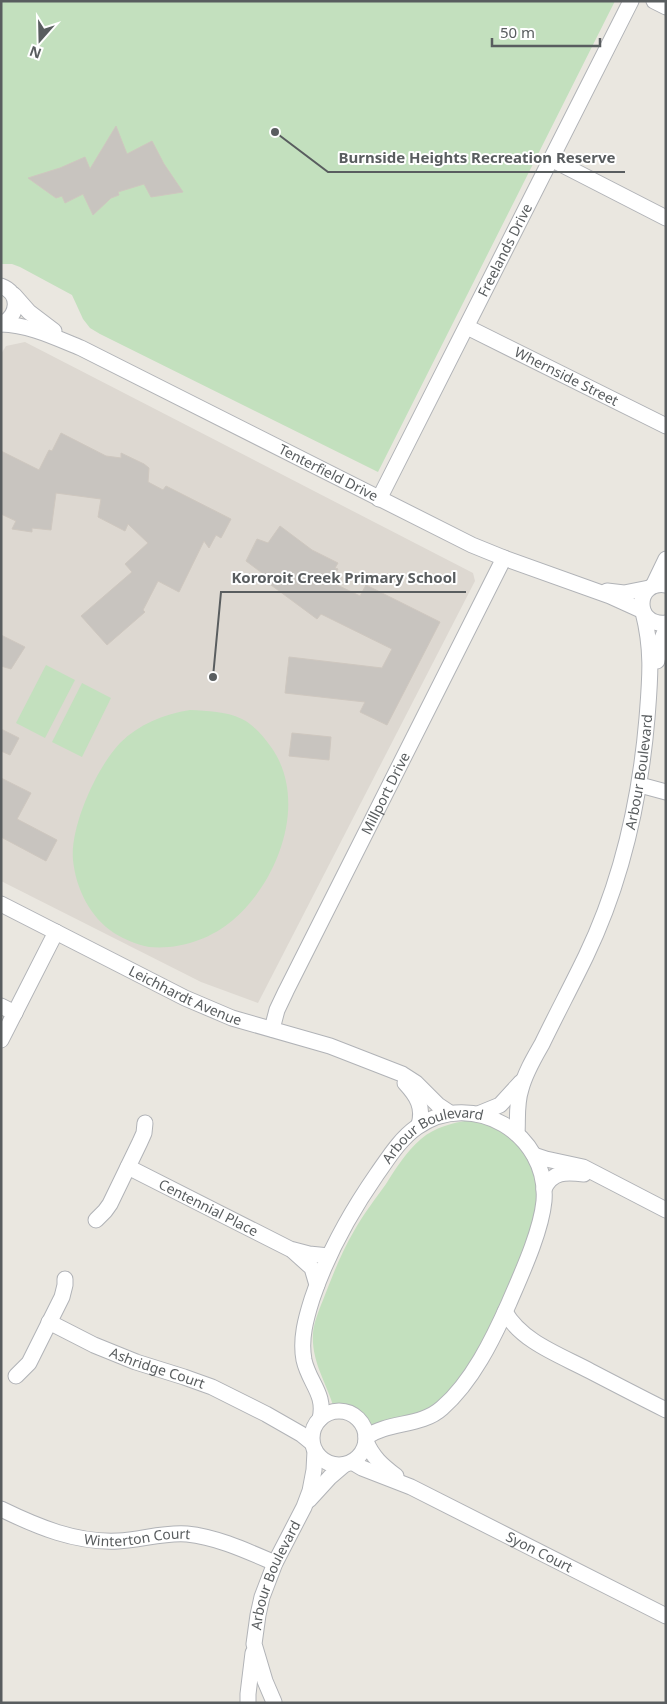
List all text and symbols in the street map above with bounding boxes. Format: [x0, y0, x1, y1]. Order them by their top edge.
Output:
north arrow [15, 15, 65, 65]
scale bar [492, 15, 600, 47]
text: 50 m [500, 22, 535, 42]
text: N [27, 42, 44, 64]
callout: Burnside Heights Recreation Reserve [328, 142, 625, 172]
text: Burnside Heights Recreation Reserve [338, 147, 616, 167]
street label: Freelands Drive [473, 200, 536, 300]
street label: Whernside Street [511, 342, 622, 410]
street label: Tenterfield Drive [276, 439, 382, 505]
callout: Kororoit Creek Primary School [221, 562, 466, 592]
text: Kororoit Creek Primary School [231, 567, 457, 587]
street label: Arbour Boulevard [620, 713, 656, 831]
street label: Millport Drive [356, 749, 414, 837]
street label: Leichhardt Avenue [126, 961, 244, 1029]
street label: Arbour Boulevard [377, 1103, 485, 1167]
street label: Centennial Place [156, 1174, 262, 1240]
street label: Ashridge Court [107, 1342, 208, 1393]
street label: Arbour Boulevard [246, 1517, 304, 1631]
street label: Winterton Court [83, 1524, 191, 1550]
street label: Syon Court [503, 1527, 576, 1576]

